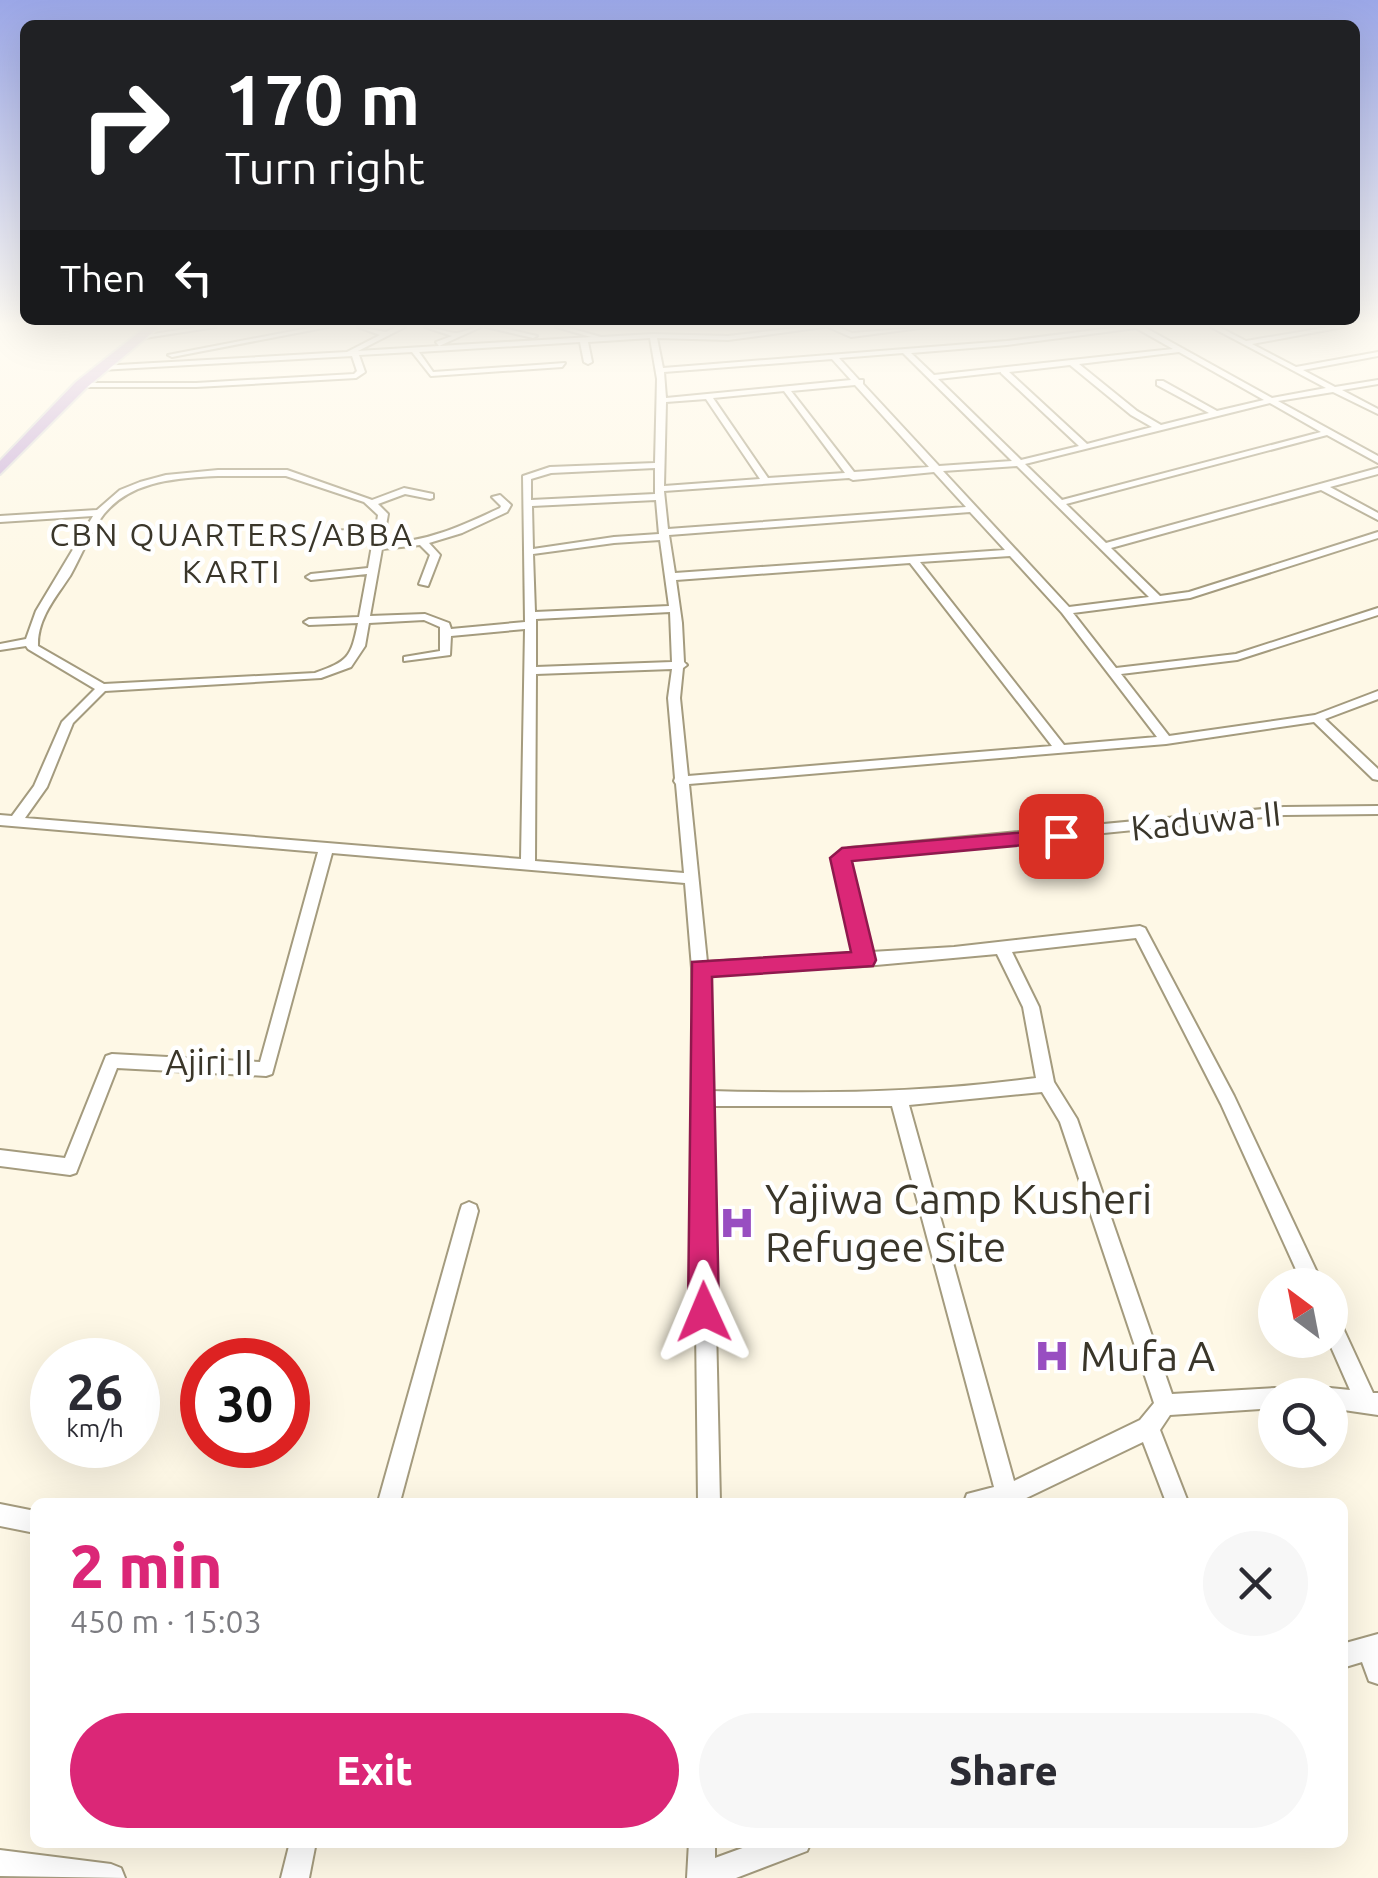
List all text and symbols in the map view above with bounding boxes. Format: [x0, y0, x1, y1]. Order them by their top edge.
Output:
icon: right [60, 60, 190, 190]
text: 170 m [225, 60, 420, 138]
text: Turn right [225, 142, 425, 193]
icon: left [166, 250, 221, 305]
text: Then [60, 257, 146, 299]
district label: CBN QUARTERS/ABBA KARTI [49, 516, 415, 589]
street label: Kaduwa II [1129, 792, 1283, 848]
pin [1019, 794, 1104, 879]
icon: arrive [1034, 809, 1089, 864]
street label: Ajiri II [165, 1042, 253, 1082]
place label: Yajiwa Camp Kusheri Refugee Site [765, 1175, 1152, 1270]
hospital icon: Yajiwa Camp Kusheri Refugee Site [718, 1204, 756, 1242]
position arrow [652, 1260, 756, 1364]
north arrow [1258, 1268, 1348, 1358]
map controls [1258, 1268, 1348, 1468]
place label: Mufa A [1080, 1332, 1215, 1379]
hospital icon: Mufa A [1033, 1337, 1071, 1375]
speed limit sign: 30 [180, 1338, 310, 1468]
text: 26 [67, 1363, 123, 1419]
button: search [1258, 1378, 1348, 1468]
text: km/h [66, 1414, 124, 1442]
button: close [1203, 1531, 1308, 1636]
text: 2 min [70, 1532, 223, 1599]
text: 450 m · 15:03 [70, 1603, 262, 1639]
button: Exit [70, 1713, 679, 1828]
button: Share [699, 1713, 1308, 1828]

